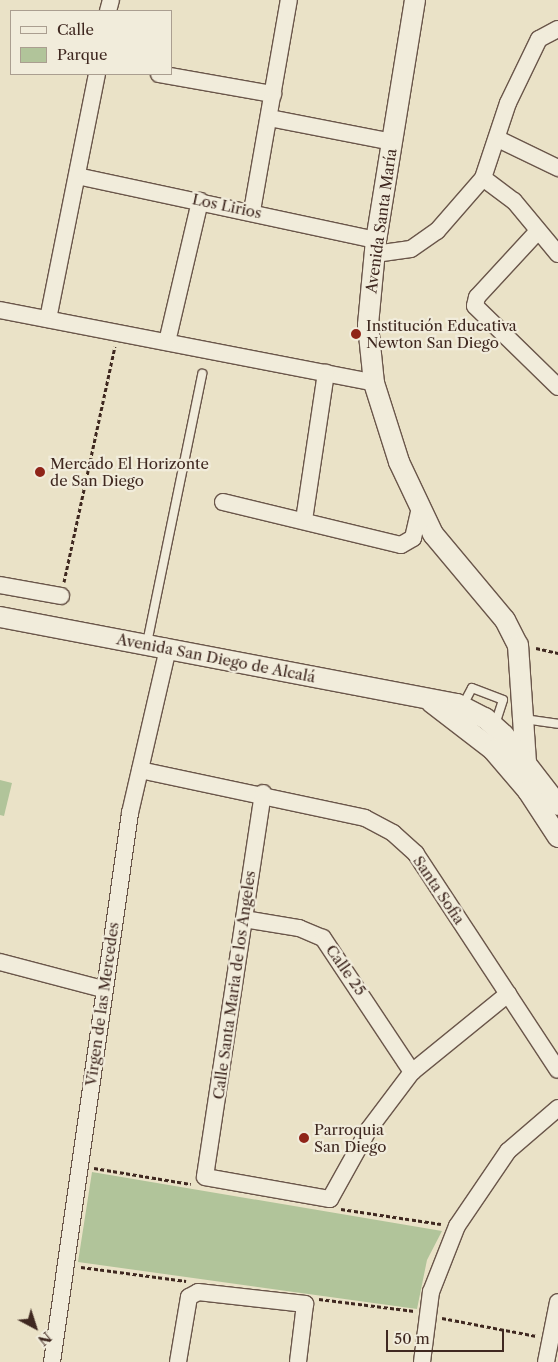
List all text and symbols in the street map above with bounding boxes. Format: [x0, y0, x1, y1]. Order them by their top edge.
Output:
legend [10, 10, 172, 75]
text: Calle [57, 20, 94, 39]
text: Parque [57, 45, 107, 64]
street label: Avenida Santa María [362, 147, 400, 295]
street label: Los Lirios [191, 190, 263, 222]
place label: Institución Educativa Newton San Diego [366, 316, 517, 351]
marker: Institución Educativa Newton San Diego [350, 328, 362, 340]
place label: Mercado El Horizonte de San Diego [50, 454, 209, 489]
marker: Mercado El Horizonte de San Diego [34, 466, 46, 478]
street label: Avenida San Diego de Alcalá [115, 630, 317, 686]
street label: Santa Sofia [409, 852, 469, 928]
street label: Calle Santa Maria de los Angeles [209, 869, 259, 1101]
street label: Virgen de las Mercedes [82, 921, 122, 1087]
street label: Calle 25 [322, 941, 370, 999]
place label: Parroquia San Diego [314, 1120, 386, 1155]
marker: Parroquia San Diego [298, 1132, 310, 1144]
north arrow [10, 1302, 60, 1352]
scale bar [388, 1320, 506, 1352]
text: N [34, 1328, 55, 1349]
text: 50 m [394, 1329, 430, 1348]

